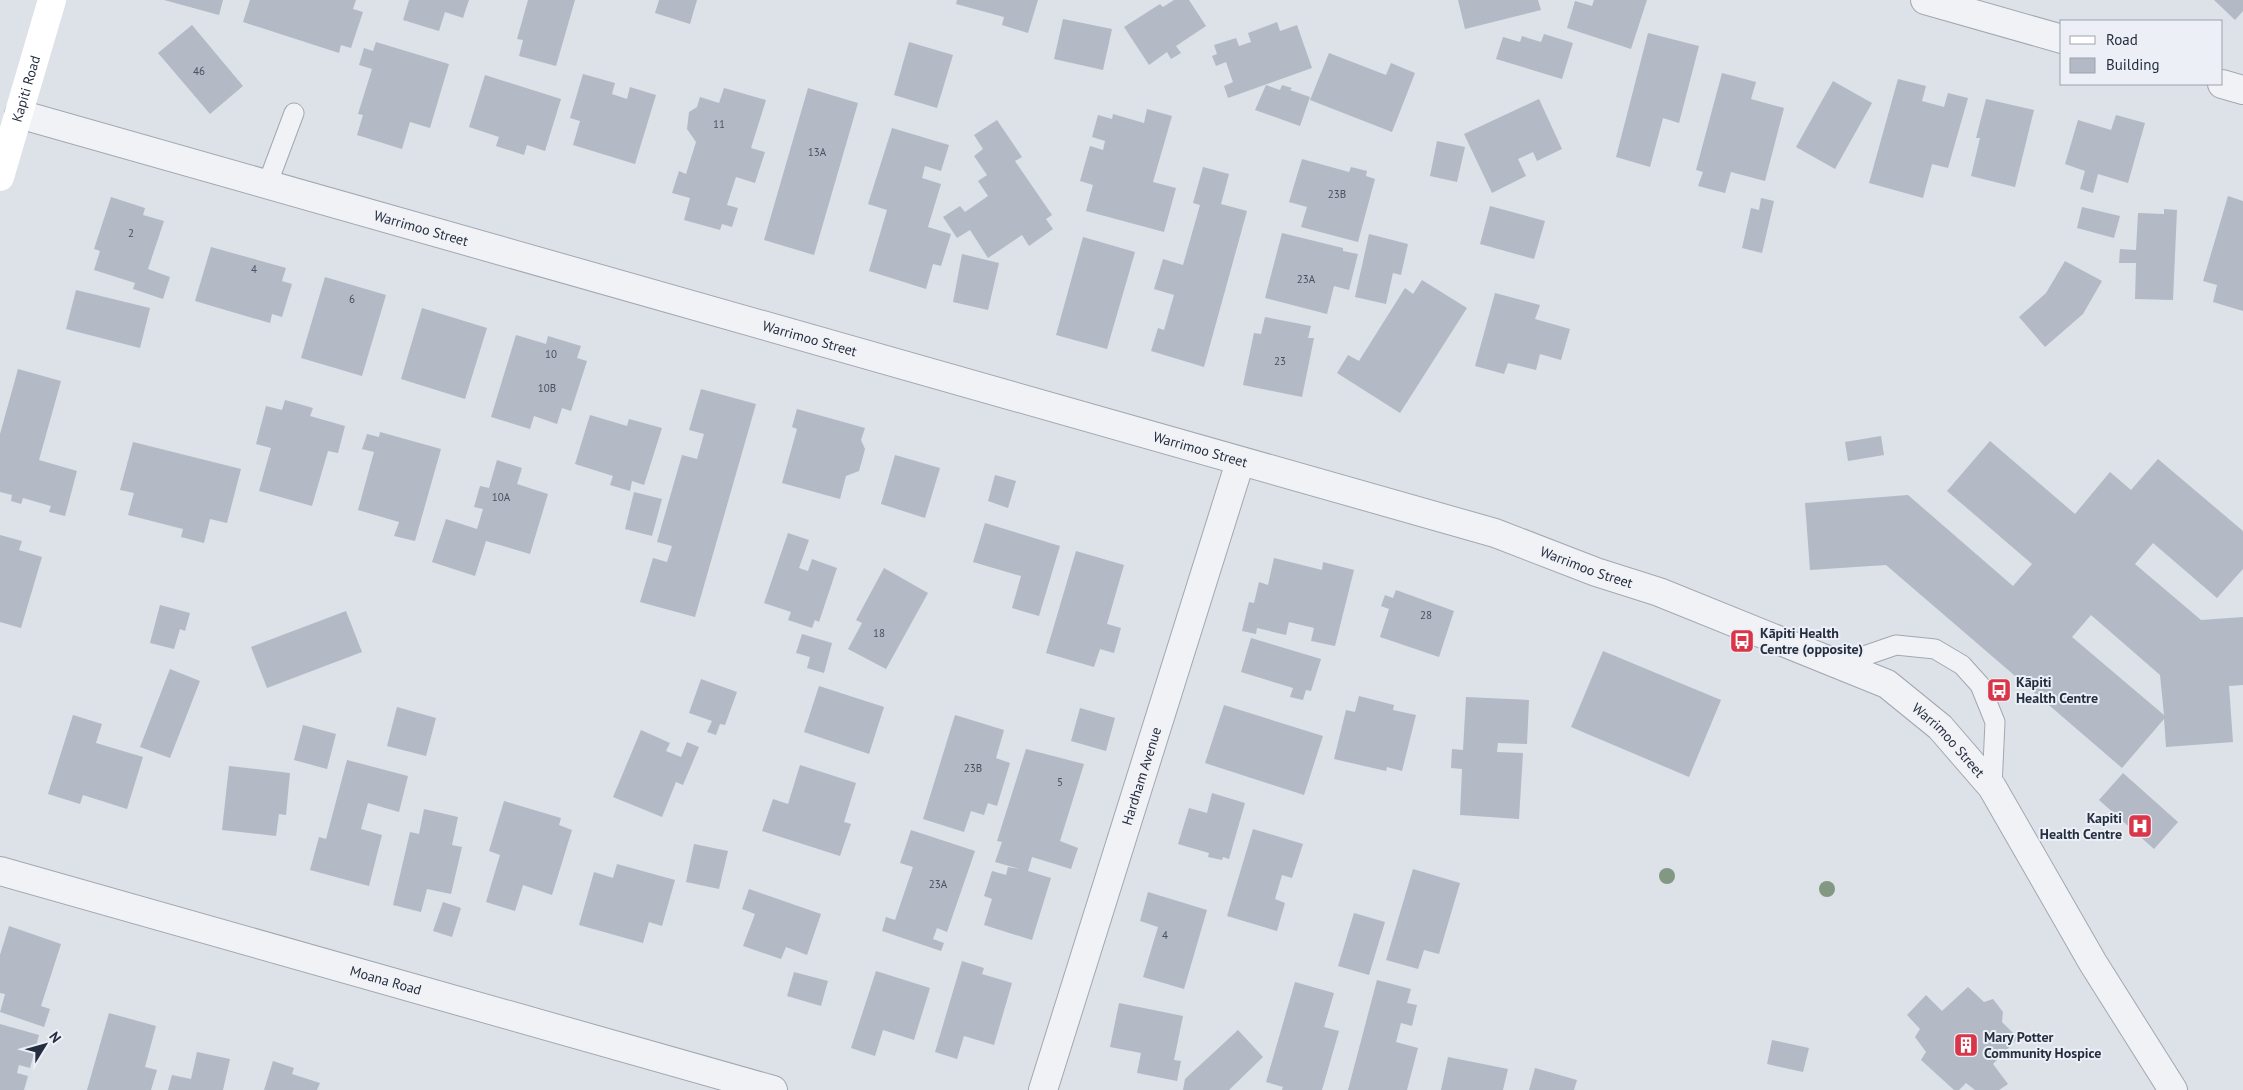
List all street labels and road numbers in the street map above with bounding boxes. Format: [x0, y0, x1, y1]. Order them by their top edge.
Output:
street label: Kapiti Road [8, 53, 44, 124]
street label: Warrimoo Street [372, 206, 471, 250]
street label: Warrimoo Street [761, 317, 859, 360]
street label: Warrimoo Street [1151, 427, 1250, 471]
street label: Warrimoo Street [1538, 542, 1635, 592]
street label: Warrimoo Street [1908, 699, 1989, 781]
street label: Hardham Avenue [1118, 725, 1165, 827]
street label: Moana Road [348, 962, 424, 999]

